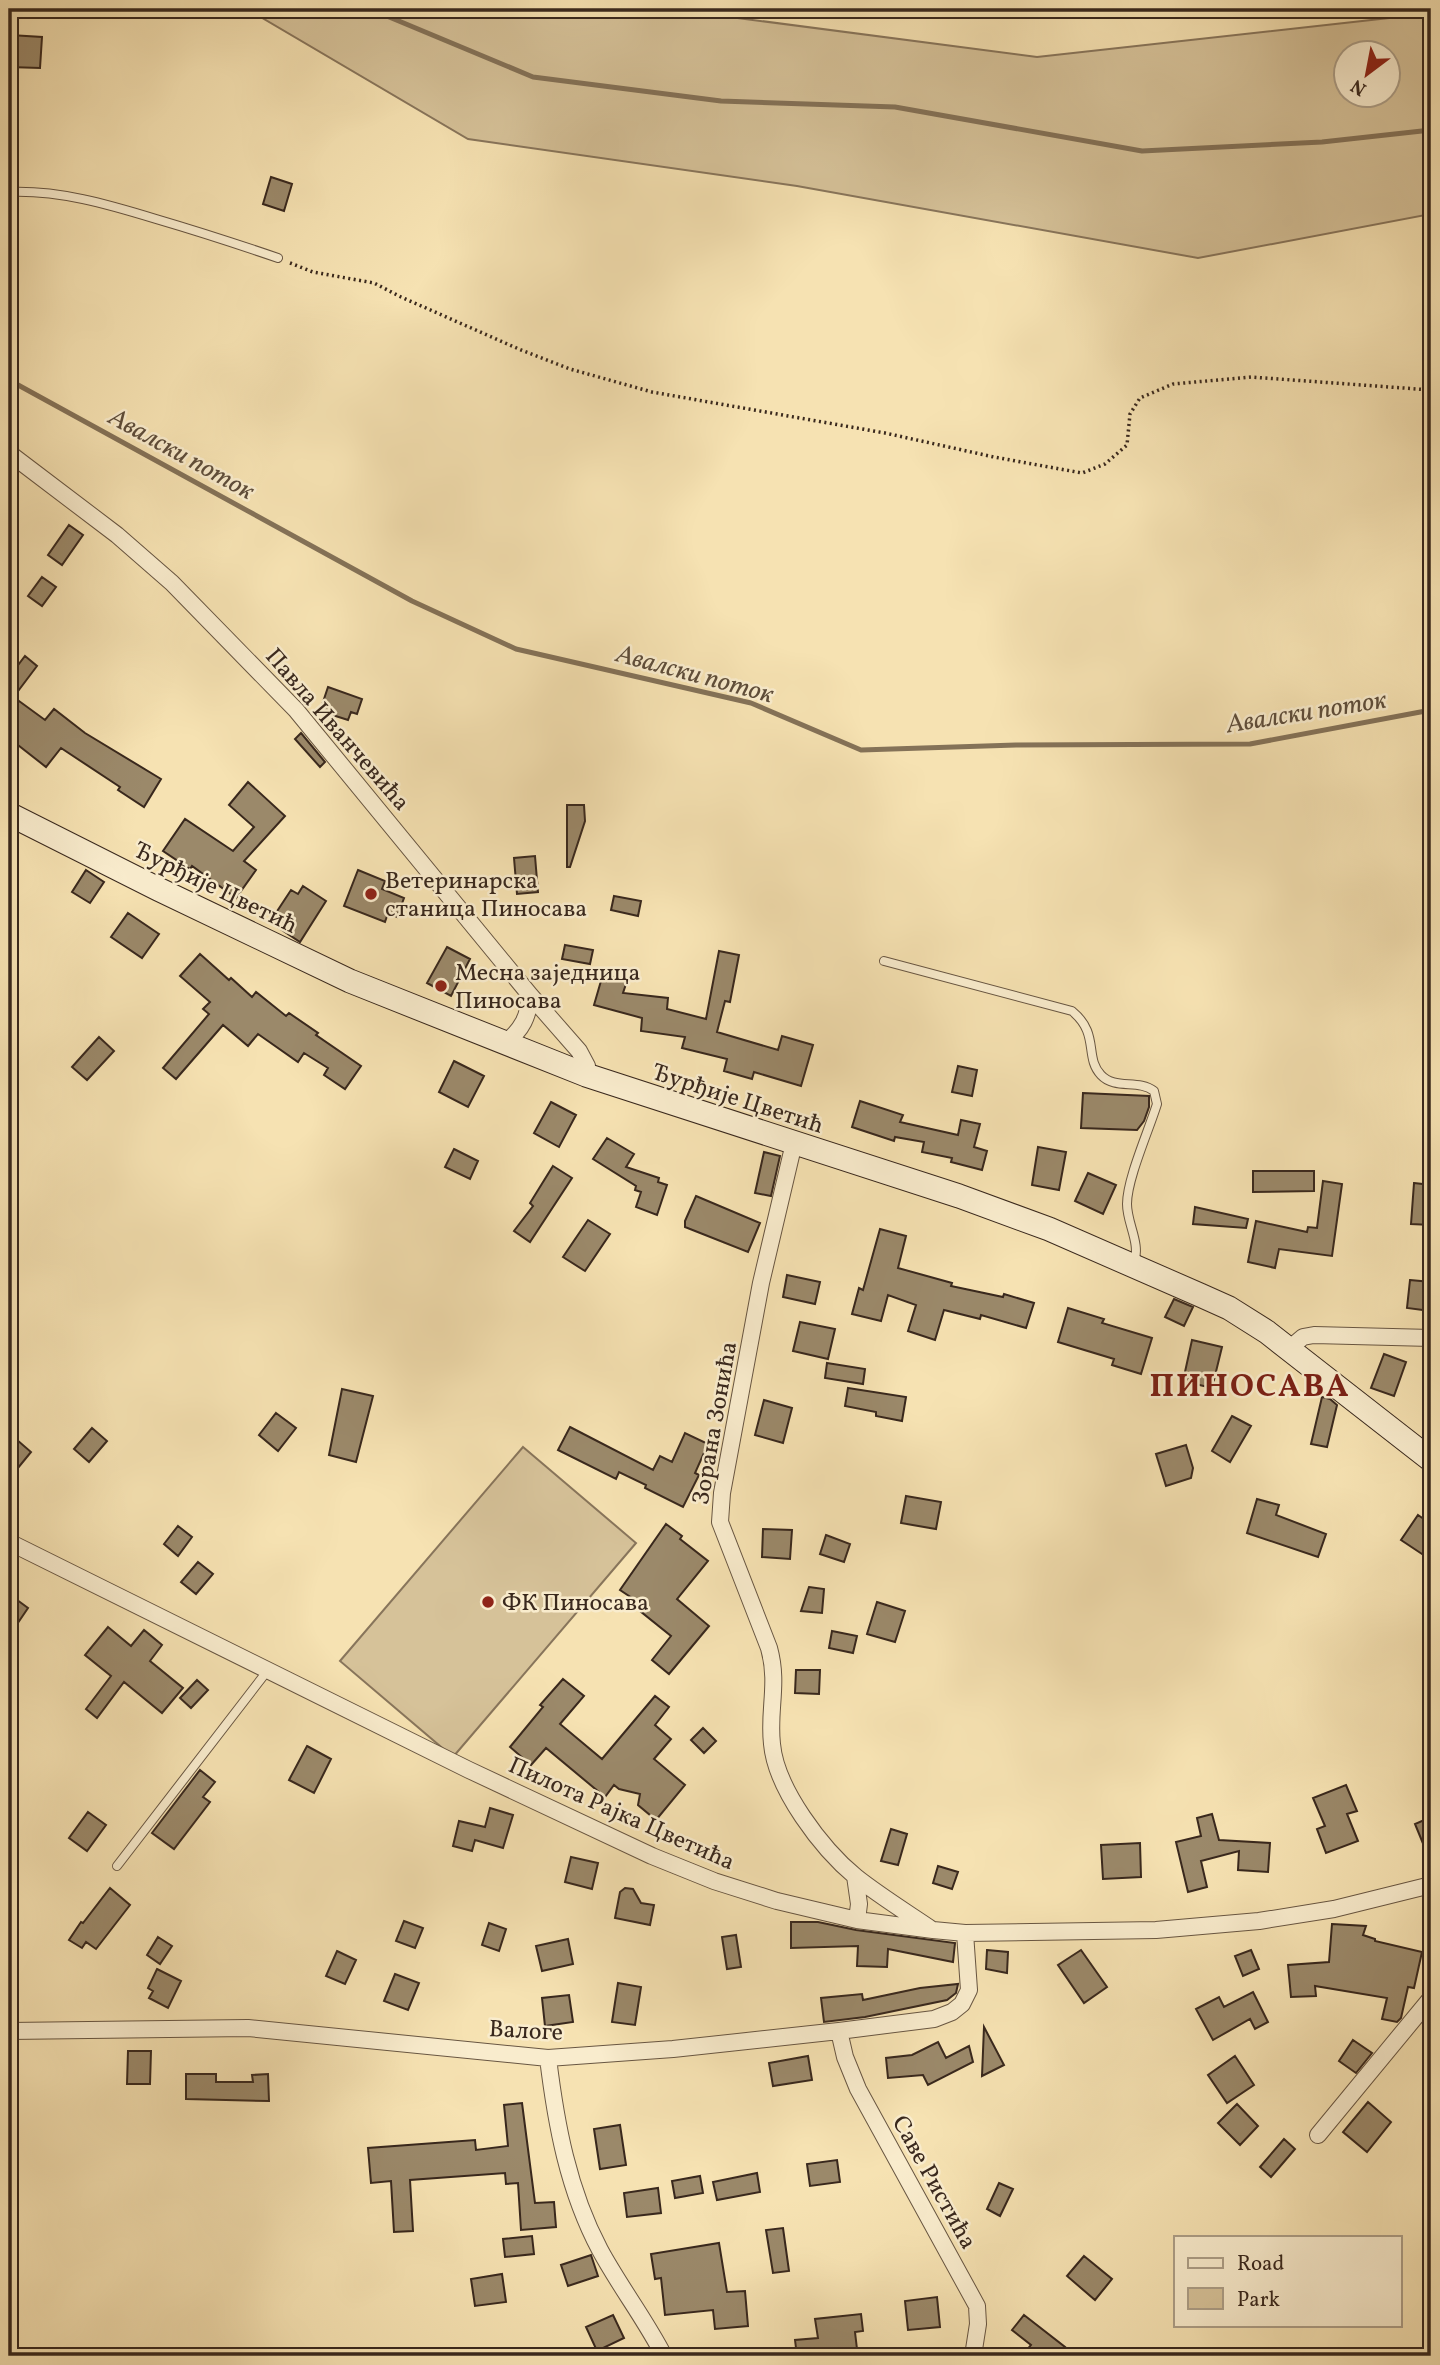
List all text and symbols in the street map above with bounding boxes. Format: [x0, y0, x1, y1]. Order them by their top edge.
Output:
north arrow [1332, 38, 1402, 108]
text: N [1346, 72, 1372, 101]
water label: Авалски поток [101, 399, 261, 510]
water label: Авалски поток [611, 636, 778, 713]
street label: Павла Иванчевића [256, 641, 417, 819]
water label: Авалски поток [1223, 682, 1390, 744]
street label: Ђурђије Цветић [127, 834, 303, 943]
place label: Ветеринарска станица Пиносава [385, 865, 587, 927]
marker: Ветеринарска станица Пиносава [363, 886, 379, 902]
place label: Месна заједница Пиносава [455, 957, 641, 1019]
marker: Месна заједница Пиносава [433, 978, 449, 994]
street label: Ђурђије Цветић [647, 1056, 828, 1144]
street label: Зорана Зонића [685, 1339, 747, 1508]
district label: ПИНОСАВА [1149, 1366, 1351, 1410]
place label: ФК Пиносава [502, 1587, 649, 1621]
marker: ФК Пиносава [480, 1594, 496, 1610]
street label: Пилота Рајка Цветића [503, 1750, 740, 1880]
street label: Валоге [488, 2013, 564, 2051]
street label: Саве Ристића [882, 2110, 984, 2256]
legend [1174, 2236, 1402, 2326]
text: Road [1237, 2250, 1284, 2279]
text: Park [1237, 2286, 1280, 2315]

